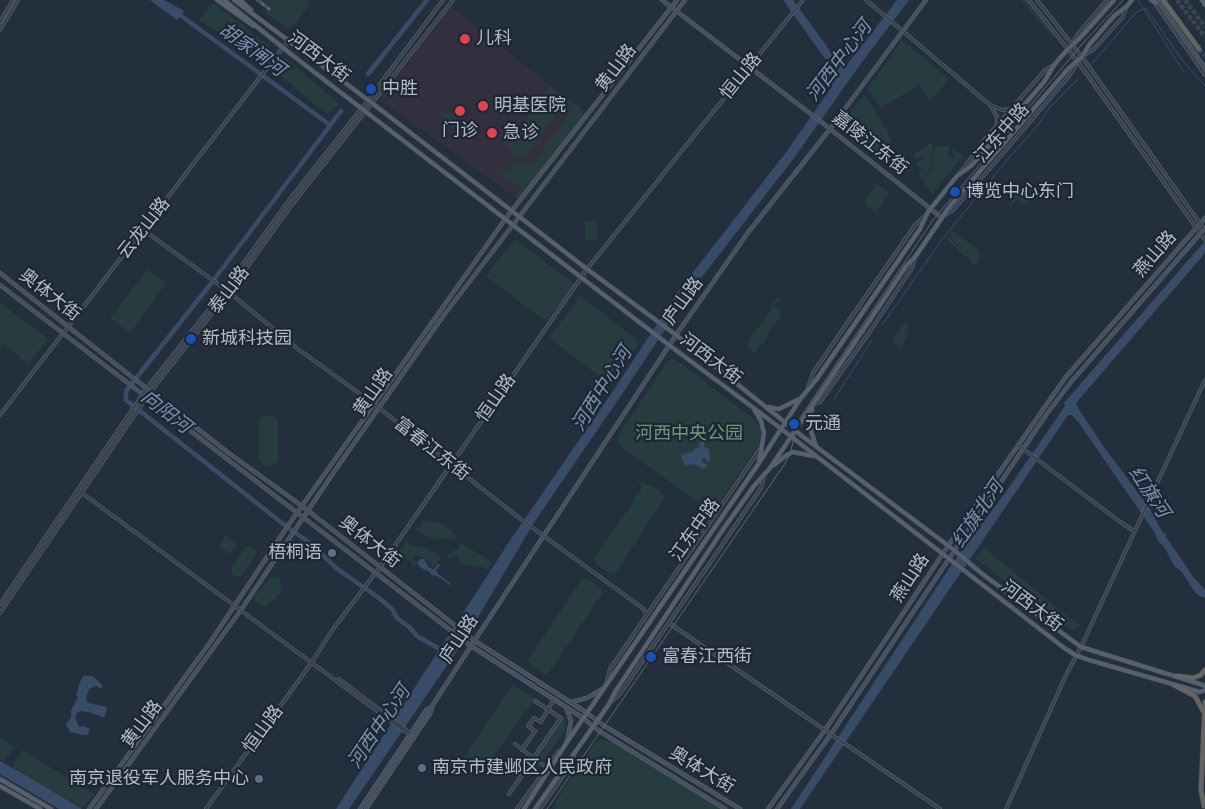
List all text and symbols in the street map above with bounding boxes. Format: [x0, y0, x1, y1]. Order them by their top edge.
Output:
water label: 河西中心河 [801, 16, 877, 106]
water label: 胡家闸河 [215, 18, 289, 82]
street label: 河西大街 [284, 27, 354, 87]
place label: 儿科 [476, 28, 512, 50]
marker: 儿科 [458, 32, 472, 46]
street label: 黄山路 [591, 40, 641, 96]
street label: 恒山路 [716, 48, 766, 104]
place label: 中胜 [382, 78, 418, 100]
marker: 中胜 [364, 82, 378, 96]
place label: 明基医院 [494, 95, 566, 117]
marker: 明基医院 [476, 99, 490, 113]
street label: 江东中路 [970, 99, 1034, 167]
marker: 门诊 [453, 104, 467, 118]
street label: 嘉陵江东街 [828, 107, 912, 179]
place label: 门诊 [442, 120, 478, 142]
place label: 急诊 [503, 122, 539, 144]
marker: 急诊 [485, 126, 499, 140]
place label: 博览中心东门 [966, 181, 1074, 203]
marker: 博览中心东门 [948, 185, 962, 199]
street label: 云龙山路 [113, 193, 175, 263]
street label: 燕山路 [1129, 227, 1181, 281]
street label: 泰山路 [204, 262, 254, 318]
street label: 奥体大街 [15, 264, 85, 326]
street label: 庐山路 [658, 273, 708, 329]
place label: 新城科技园 [202, 328, 292, 350]
street label: 河西大街 [676, 329, 746, 389]
marker: 新城科技园 [184, 332, 198, 346]
water label: 河西中心河 [567, 343, 637, 435]
street label: 黄山路 [349, 364, 397, 420]
street label: 恒山路 [472, 370, 520, 426]
water label: 向阳河 [137, 385, 195, 439]
street label: 富春江东街 [390, 413, 474, 485]
place label: 元通 [805, 413, 841, 435]
marker: 元通 [787, 417, 801, 431]
park label: 河西中央公园 [635, 423, 743, 445]
water label: 红旗河 [1124, 462, 1174, 522]
water label: 红旗北河 [947, 476, 1009, 552]
street label: 江东中路 [666, 494, 724, 566]
street label: 奥体大街 [335, 511, 405, 573]
place label: 梧桐语 [268, 542, 322, 564]
marker: 梧桐语 [326, 547, 338, 559]
street label: 燕山路 [886, 549, 934, 607]
street label: 河西大街 [997, 576, 1067, 636]
street label: 庐山路 [435, 610, 483, 668]
place label: 富春江西街 [662, 646, 752, 668]
marker: 富春江西街 [644, 650, 658, 664]
water label: 河西中心河 [343, 681, 415, 773]
street label: 黄山路 [117, 696, 167, 752]
street label: 恒山路 [238, 701, 288, 757]
street label: 奥体大街 [666, 742, 738, 798]
place label: 南京市建邺区人民政府 [432, 757, 612, 779]
marker: 南京市建邺区人民政府 [416, 762, 428, 774]
place label: 南京退役军人服务中心 [69, 768, 249, 790]
marker: 南京退役军人服务中心 [253, 773, 265, 785]

